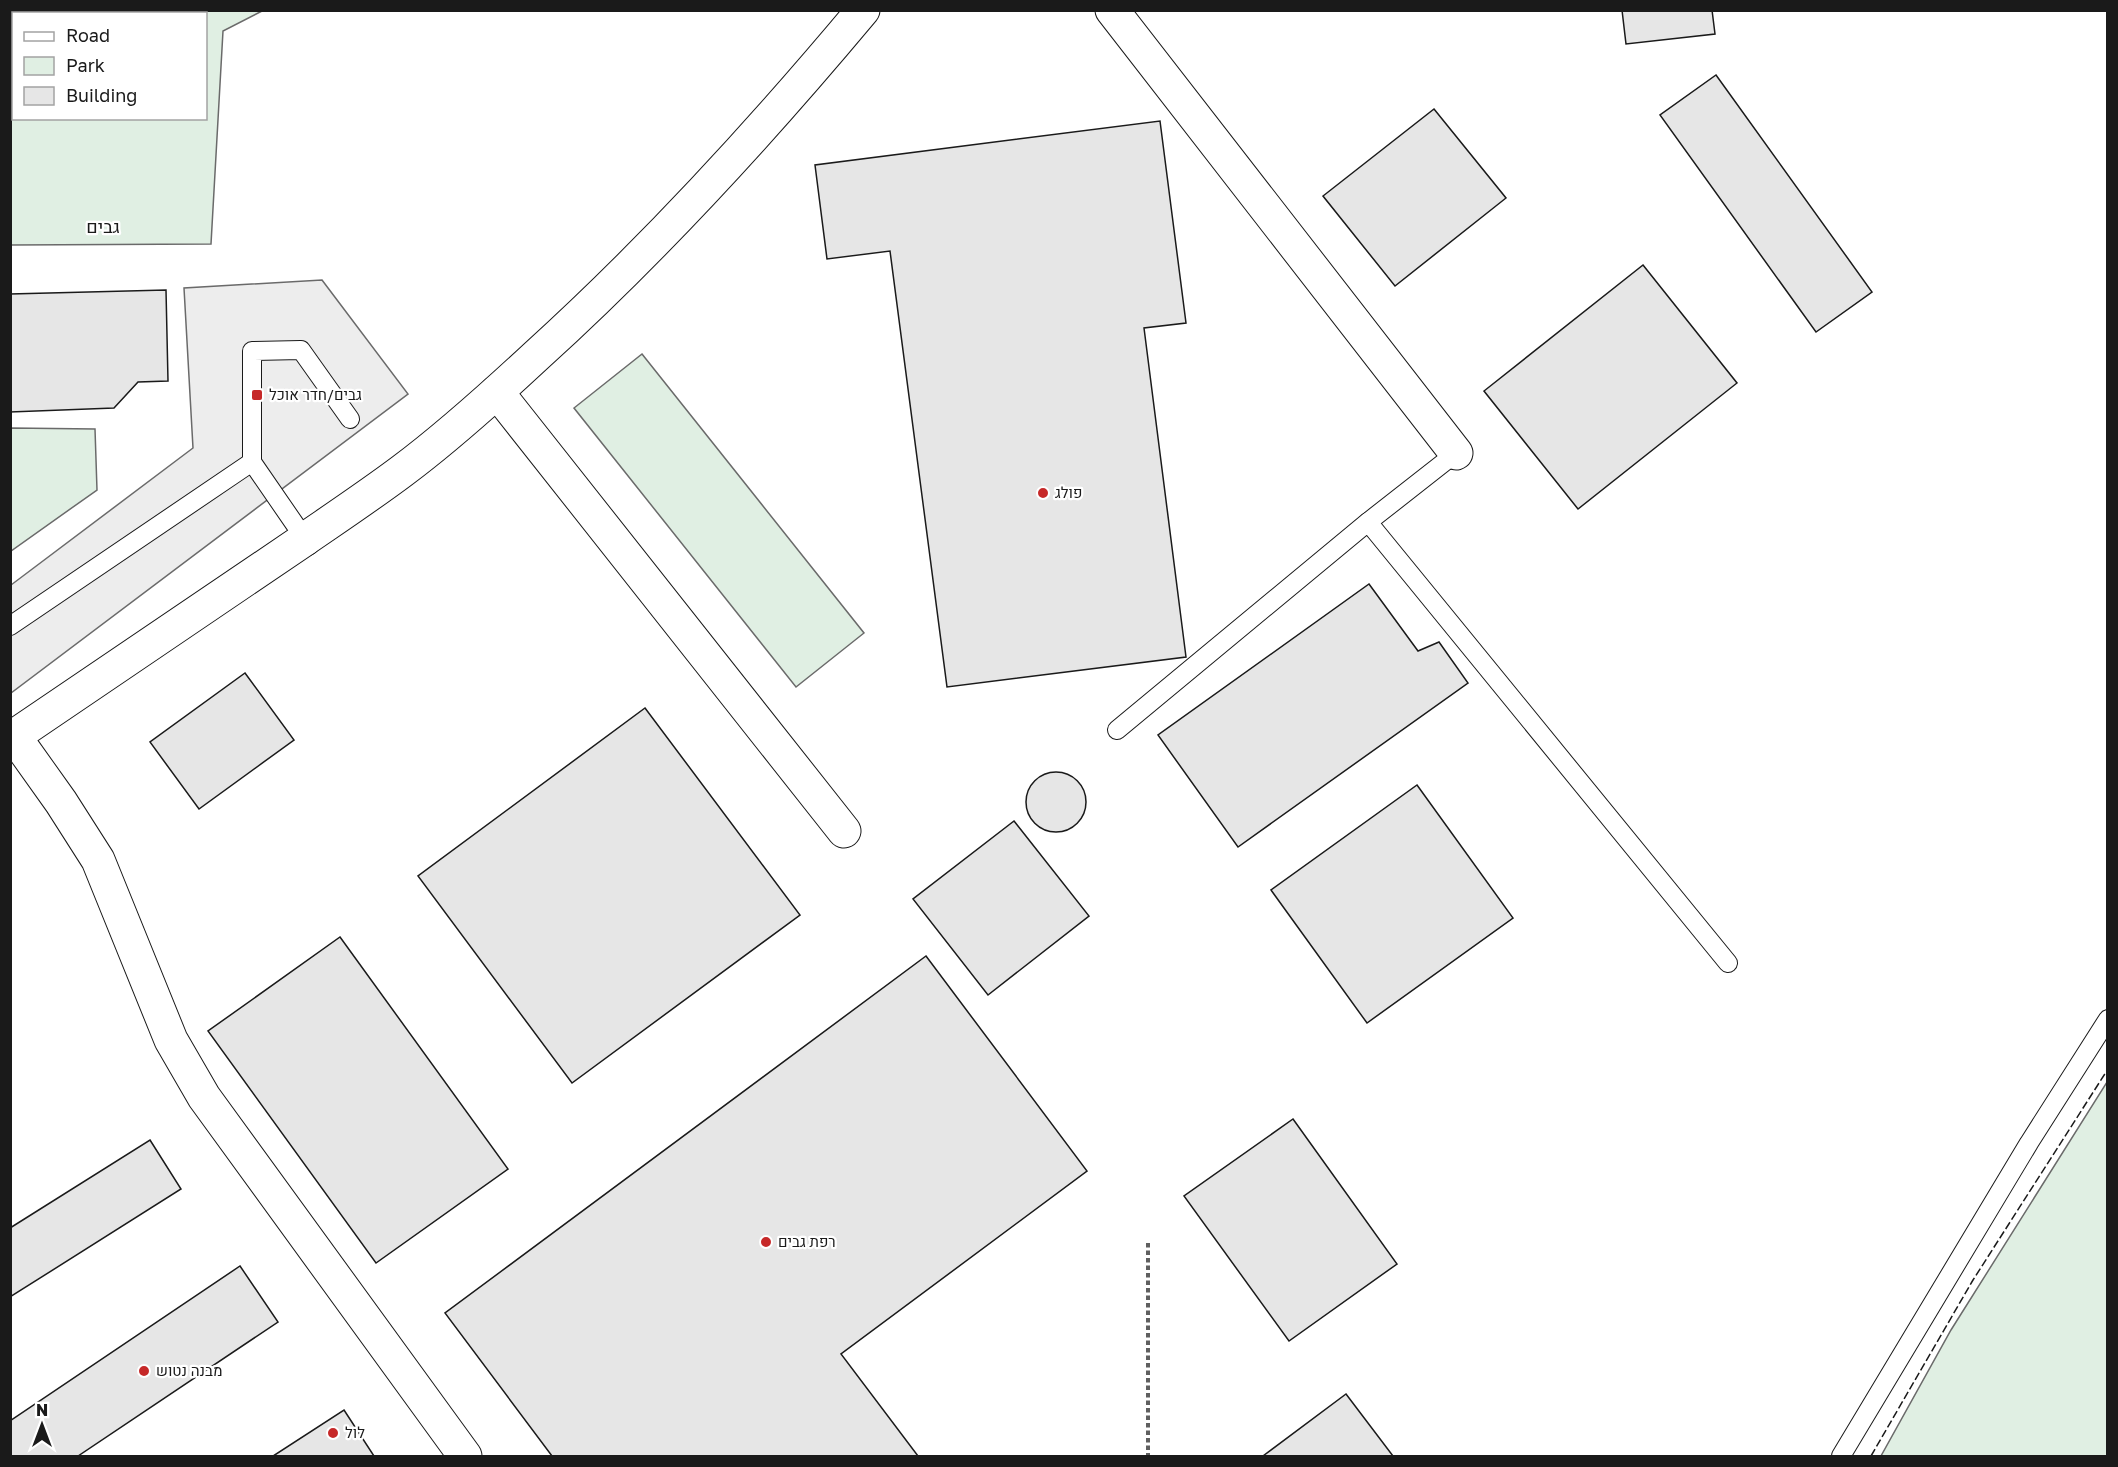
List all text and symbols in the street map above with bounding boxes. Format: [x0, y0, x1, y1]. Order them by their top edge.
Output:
legend [12, 12, 207, 120]
text: Road [66, 24, 110, 46]
text: Park [66, 54, 105, 76]
text: Building [66, 84, 137, 106]
district label: גבים [86, 215, 120, 237]
place label: גבים/חדר אוכל [269, 385, 362, 403]
marker: גבים/חדר אוכל [250, 388, 264, 402]
place label: פולג [1055, 483, 1082, 501]
marker: פולג [1036, 486, 1050, 500]
place label: רפת גבים [778, 1232, 836, 1250]
marker: רפת גבים [759, 1235, 773, 1249]
place label: מבנה נטוש [156, 1361, 222, 1379]
marker: מבנה נטוש [137, 1364, 151, 1378]
north arrow [12, 1395, 72, 1455]
text: N [36, 1400, 48, 1420]
place label: לול [345, 1423, 365, 1441]
marker: לול [326, 1426, 340, 1440]

